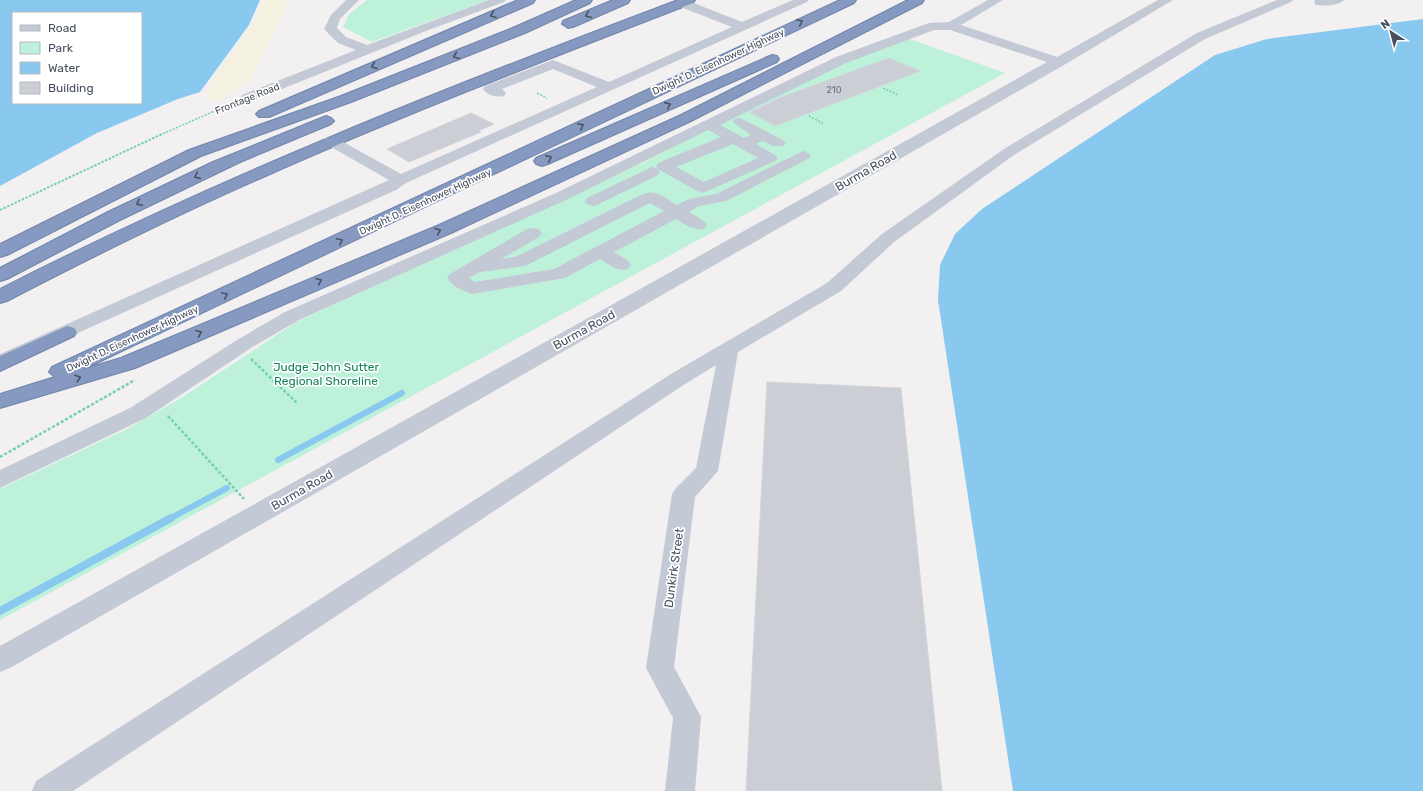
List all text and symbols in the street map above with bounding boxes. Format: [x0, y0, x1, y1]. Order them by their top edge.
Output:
one-way arrow [490, 11, 497, 19]
one-way arrow [584, 11, 591, 19]
legend [12, 12, 142, 104]
north arrow [1371, 12, 1411, 52]
text: N [1378, 17, 1393, 32]
one-way arrow [797, 19, 804, 27]
text: Road [48, 21, 76, 35]
street label: Dwight D. Eisenhower Highway [651, 26, 787, 98]
text: Park [48, 41, 74, 55]
one-way arrow [452, 52, 459, 60]
text: Water [48, 61, 80, 75]
one-way arrow [370, 62, 377, 70]
text: Building [48, 81, 94, 95]
street label: Frontage Road [213, 81, 281, 117]
house number: 210 [827, 85, 842, 95]
one-way arrow [663, 102, 671, 110]
one-way arrow [577, 123, 585, 131]
street label: Burma Road [833, 148, 899, 194]
one-way arrow [545, 154, 552, 162]
street label: Dwight D. Eisenhower Highway [358, 166, 494, 238]
one-way arrow [194, 171, 201, 179]
one-way arrow [136, 198, 144, 206]
one-way arrow [435, 228, 442, 236]
one-way arrow [336, 238, 343, 246]
one-way arrow [315, 278, 322, 286]
one-way arrow [221, 292, 229, 300]
street label: Dwight D. Eisenhower Highway [65, 303, 201, 375]
street label: Burma Road [551, 307, 617, 353]
one-way arrow [195, 330, 203, 338]
park label: Judge John Sutter Regional Shoreline [273, 360, 379, 388]
one-way arrow [74, 374, 81, 383]
street label: Burma Road [269, 467, 335, 513]
street label: Dunkirk Street [661, 527, 687, 609]

